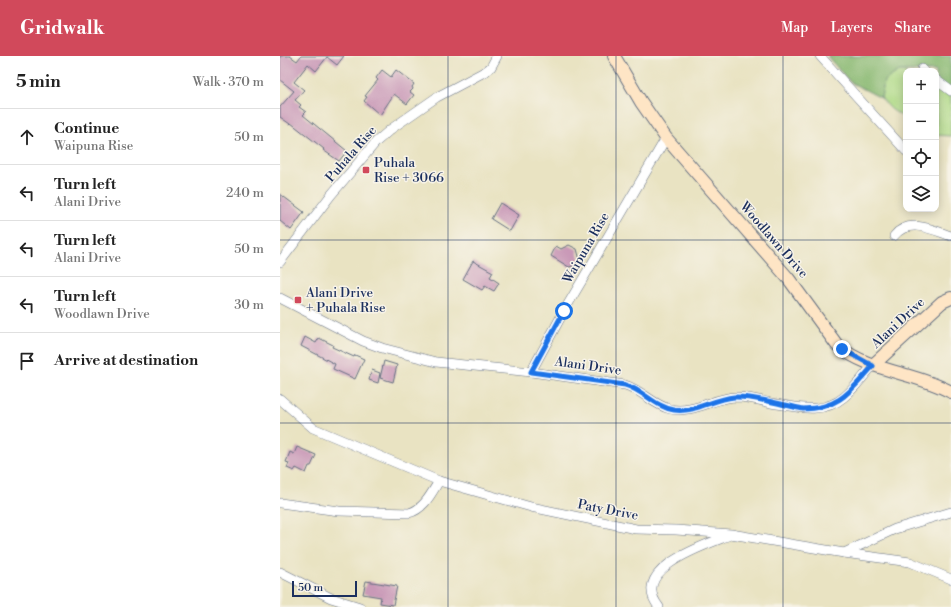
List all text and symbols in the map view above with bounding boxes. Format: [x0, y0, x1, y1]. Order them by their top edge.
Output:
text: Gridwalk [20, 16, 104, 40]
text: Map [781, 19, 808, 37]
text: Layers [830, 19, 873, 37]
text: Share [895, 19, 931, 37]
map controls [903, 68, 939, 212]
button: + [903, 68, 939, 104]
text: 5 min [16, 71, 61, 93]
text: Walk · 370 m [192, 74, 264, 90]
button: − [903, 104, 939, 140]
text: Continue [54, 119, 119, 138]
street label: Puhala Rise [322, 122, 380, 185]
icon: ahead [16, 126, 38, 148]
text: 50 m [234, 129, 264, 145]
text: Waipuna Rise [54, 138, 133, 154]
button: locate [903, 140, 939, 176]
place label: Puhala Rise + 3066 [374, 155, 444, 186]
marker: Puhala Rise + 3066 [361, 165, 371, 175]
text: Turn left [54, 175, 116, 194]
button: layers [903, 176, 939, 212]
icon: left [16, 182, 38, 204]
text: 240 m [226, 185, 264, 201]
text: Alani Drive [54, 194, 121, 210]
street label: Woodlawn Drive [736, 198, 812, 282]
street label: Waipuna Rise [559, 209, 613, 287]
text: Turn left [54, 231, 116, 250]
icon: left [16, 238, 38, 260]
text: 50 m [234, 241, 264, 257]
text: Alani Drive [54, 250, 121, 266]
place label: Alani Drive + Puhala Rise [305, 285, 386, 316]
text: Turn left [54, 287, 116, 306]
icon: left [16, 294, 38, 316]
street label: Alani Drive [867, 294, 928, 352]
marker: Alani Drive + Puhala Rise [293, 295, 303, 305]
text: 30 m [234, 297, 264, 313]
route start [555, 302, 573, 320]
text: Woodlawn Drive [54, 306, 150, 322]
route end [833, 340, 851, 358]
icon: arrive [16, 350, 38, 372]
text: Arrive at destination [54, 351, 198, 370]
street label: Alani Drive [553, 353, 623, 379]
street label: Paty Drive [576, 496, 640, 524]
scale bar [292, 579, 357, 598]
text: 50 m [298, 581, 323, 595]

